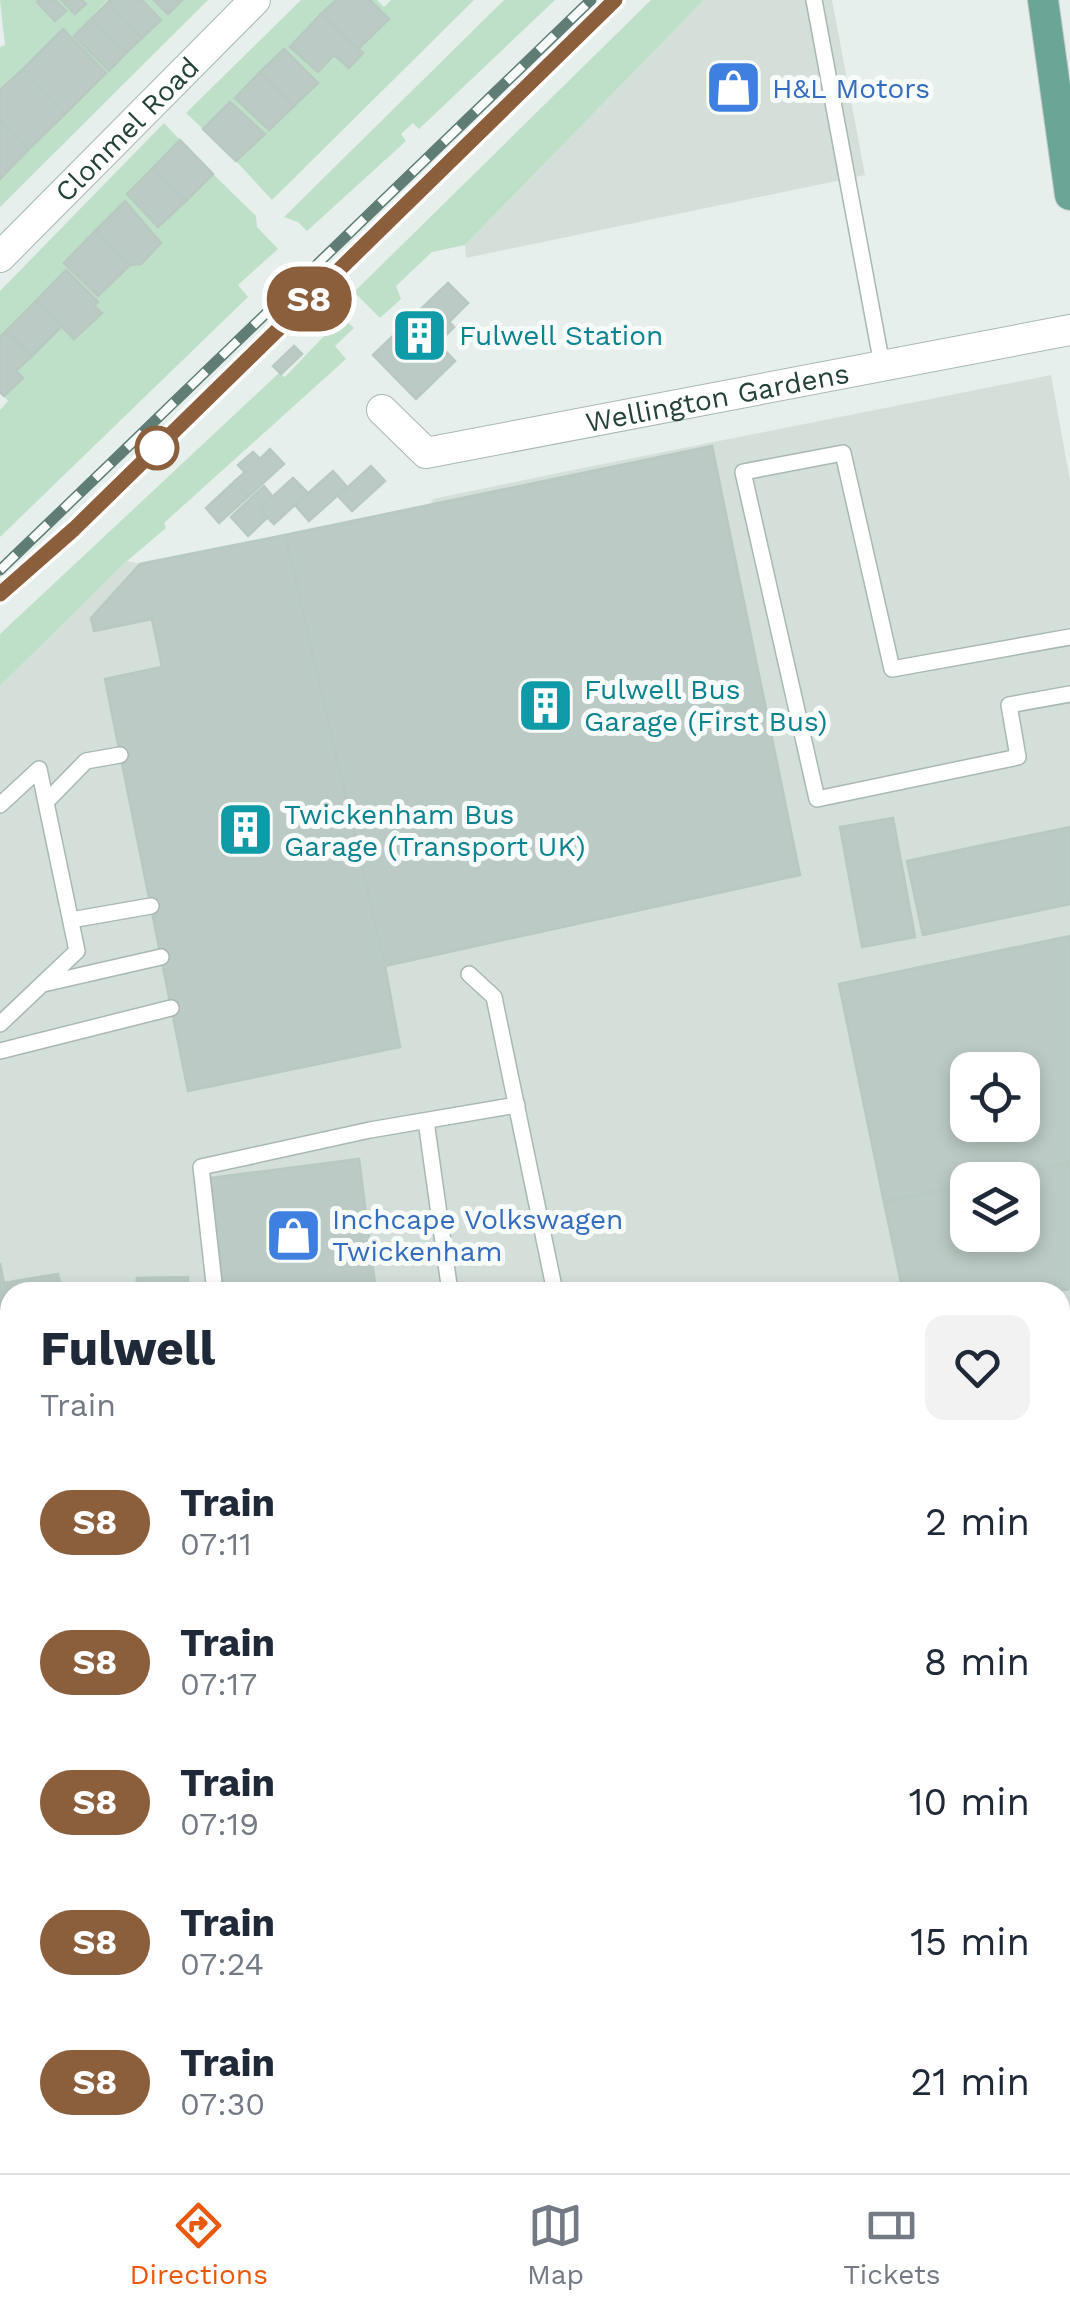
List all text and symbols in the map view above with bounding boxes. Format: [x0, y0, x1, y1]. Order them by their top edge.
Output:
street label: Clonmel Road [48, 50, 206, 208]
shop icon: H&L Motors [703, 58, 763, 118]
place label: H&L Motors [772, 72, 930, 105]
line badge: S8 [264, 266, 354, 332]
text: S8 [287, 278, 331, 320]
building icon: Fulwell Station [390, 305, 450, 365]
place label: Fulwell Station [459, 319, 663, 352]
street label: Wellington Gardens [583, 356, 852, 439]
unlabelled marker [136, 427, 178, 469]
place label: Fulwell Bus Garage (First Bus) [584, 673, 827, 738]
building icon: Fulwell Bus Garage (First Bus) [515, 675, 575, 735]
place label: Twickenham Bus Garage (Transport UK) [284, 798, 586, 863]
building icon: Twickenham Bus Garage (Transport UK) [215, 800, 275, 860]
map controls [950, 1052, 1040, 1252]
button: locate [950, 1052, 1040, 1142]
button: layers [950, 1162, 1040, 1252]
place label: Inchcape Volkswagen Twickenham [332, 1203, 623, 1268]
shop icon: Inchcape Volkswagen Twickenham [263, 1205, 323, 1265]
button: heart [925, 1315, 1030, 1420]
text: Fulwell [40, 1320, 215, 1377]
text: Train [40, 1386, 116, 1424]
text: Train [180, 1481, 275, 1525]
text: 2 min [925, 1500, 1030, 1544]
text: S8 [73, 1501, 117, 1543]
text: 07:11 [180, 1525, 252, 1563]
text: Train [180, 1621, 275, 1665]
text: 8 min [924, 1640, 1030, 1684]
text: S8 [73, 1641, 117, 1683]
text: 07:17 [180, 1665, 257, 1703]
text: Train [180, 1761, 275, 1805]
text: 10 min [909, 1780, 1030, 1824]
text: S8 [73, 1781, 117, 1823]
text: 07:19 [180, 1805, 259, 1843]
text: Train [180, 1901, 275, 1945]
text: 15 min [910, 1920, 1030, 1964]
text: S8 [73, 1921, 117, 1963]
text: 07:24 [180, 1945, 264, 1983]
text: Train [180, 2041, 275, 2085]
text: 21 min [910, 2060, 1030, 2104]
text: S8 [73, 2061, 117, 2103]
text: 07:30 [180, 2085, 265, 2123]
tab: Directions [130, 2198, 268, 2291]
tab: Map [527, 2198, 584, 2291]
tab: Tickets [843, 2198, 940, 2291]

